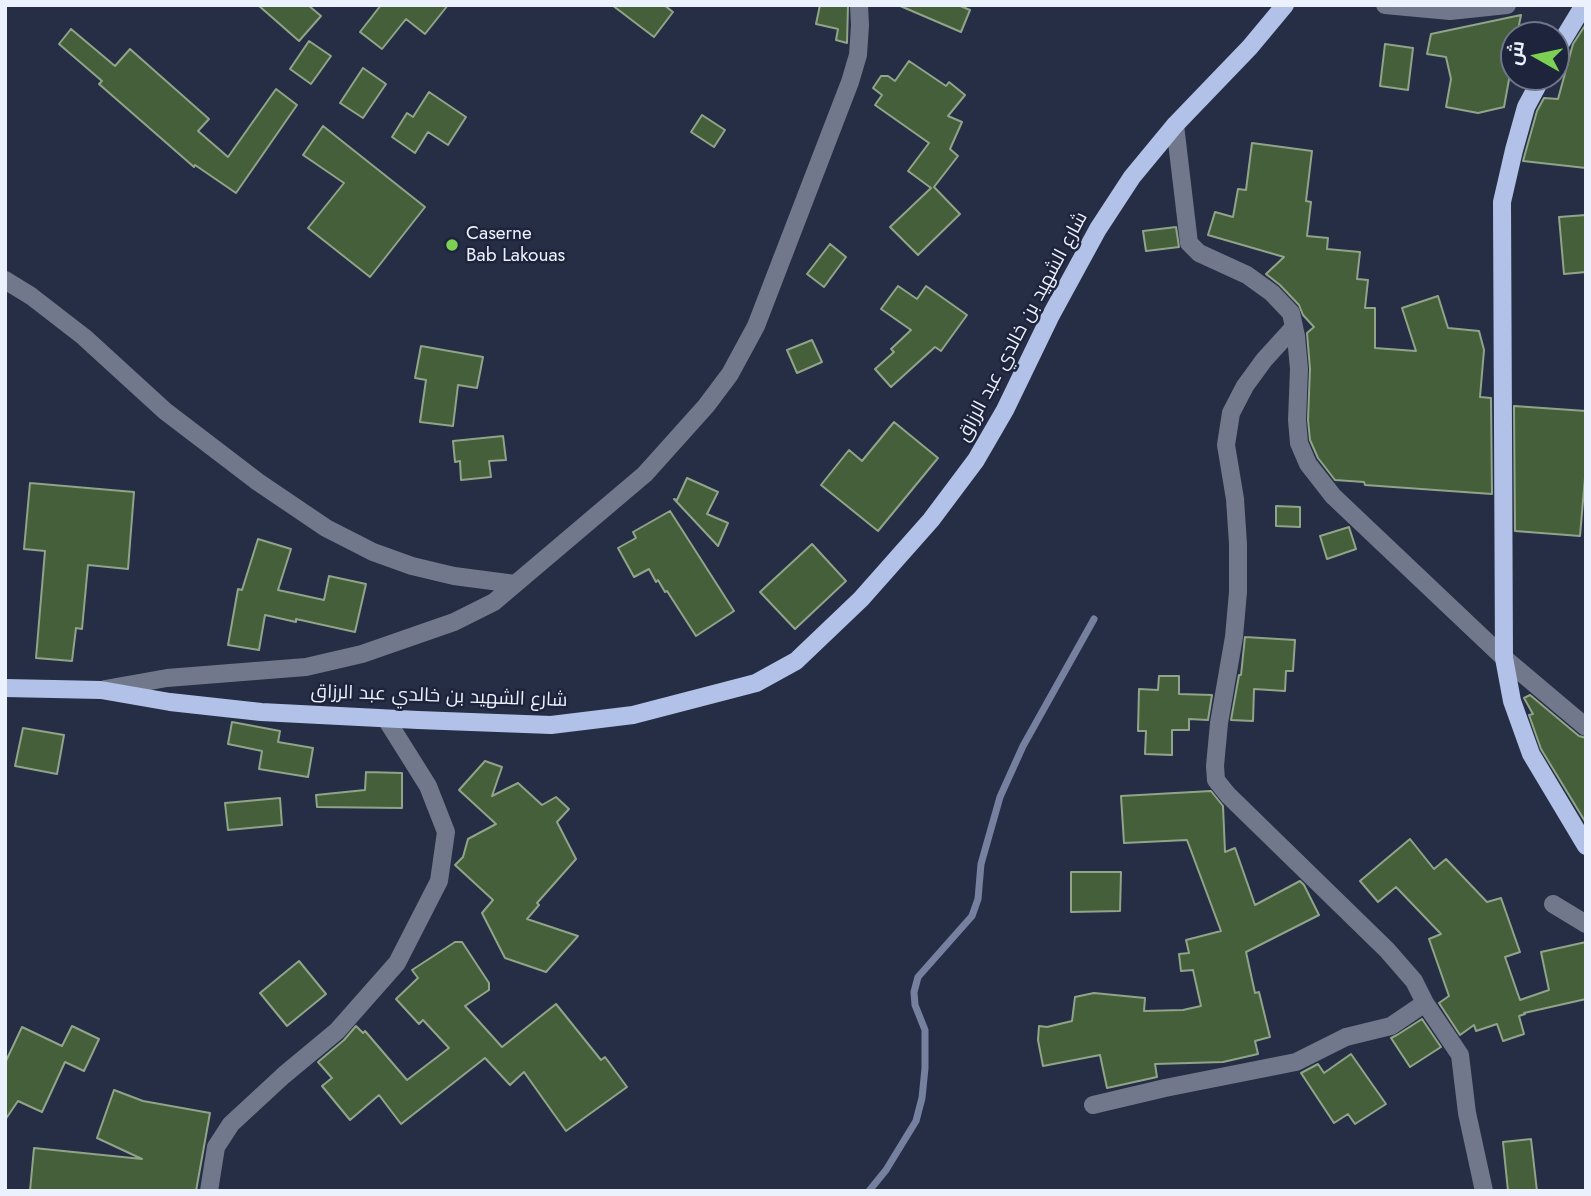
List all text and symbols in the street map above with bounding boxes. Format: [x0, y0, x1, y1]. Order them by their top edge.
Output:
north arrow [1500, 21, 1570, 91]
text: ش [1500, 39, 1531, 67]
street label: شارع الشهيد بن خالدي عبد الرزاق [953, 208, 1093, 446]
place label: Caserne Bab Lakouas [466, 223, 565, 267]
marker: Caserne Bab Lakouas [444, 237, 460, 253]
street label: شارع الشهيد بن خالدي عبد الرزاق [310, 681, 568, 713]

